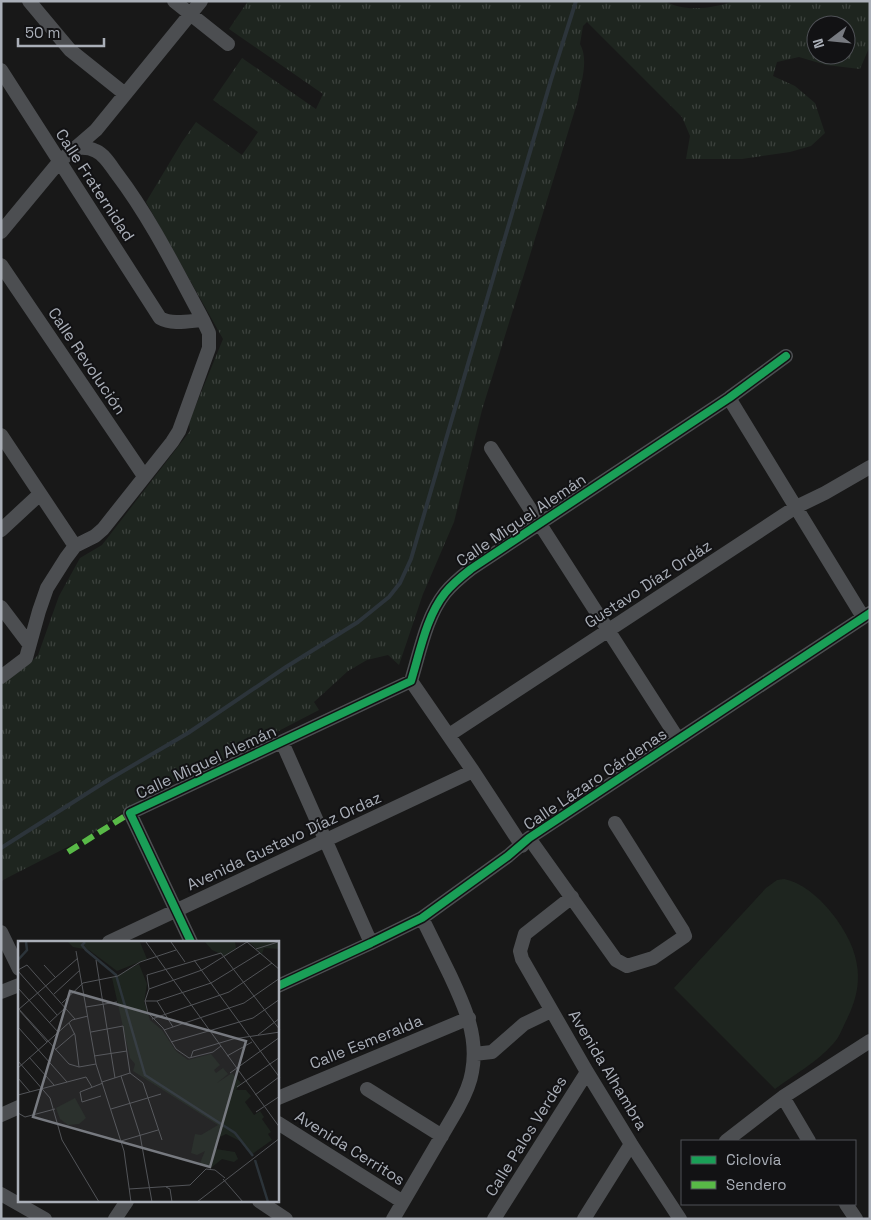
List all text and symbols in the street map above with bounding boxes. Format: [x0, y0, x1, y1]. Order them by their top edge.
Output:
scale bar [18, 15, 104, 47]
north arrow [806, 15, 856, 65]
text: 50 m [25, 23, 60, 42]
text: N [809, 37, 828, 51]
street label: Calle Fraternidad [51, 125, 139, 245]
street label: Calle Revolución [43, 303, 131, 419]
street label: Calle Miguel Alemán [452, 469, 590, 571]
street label: Gustavo Díaz Ordáz [580, 535, 716, 633]
street label: Calle Miguel Alemán [133, 720, 279, 804]
street label: Calle Lázaro Cárdenas [519, 723, 671, 835]
street label: Avenida Gustavo Díaz Ordaz [183, 787, 385, 895]
inset map [18, 941, 279, 1202]
street label: Avenida Alhambra [564, 1006, 652, 1134]
street label: Calle Esmeralda [306, 1010, 426, 1074]
street label: Calle Palos Verdes [480, 1072, 572, 1200]
street label: Avenida Cerritos [291, 1106, 409, 1190]
legend [681, 1140, 856, 1205]
text: Ciclovía [726, 1150, 782, 1169]
text: Sendero [726, 1175, 786, 1194]

